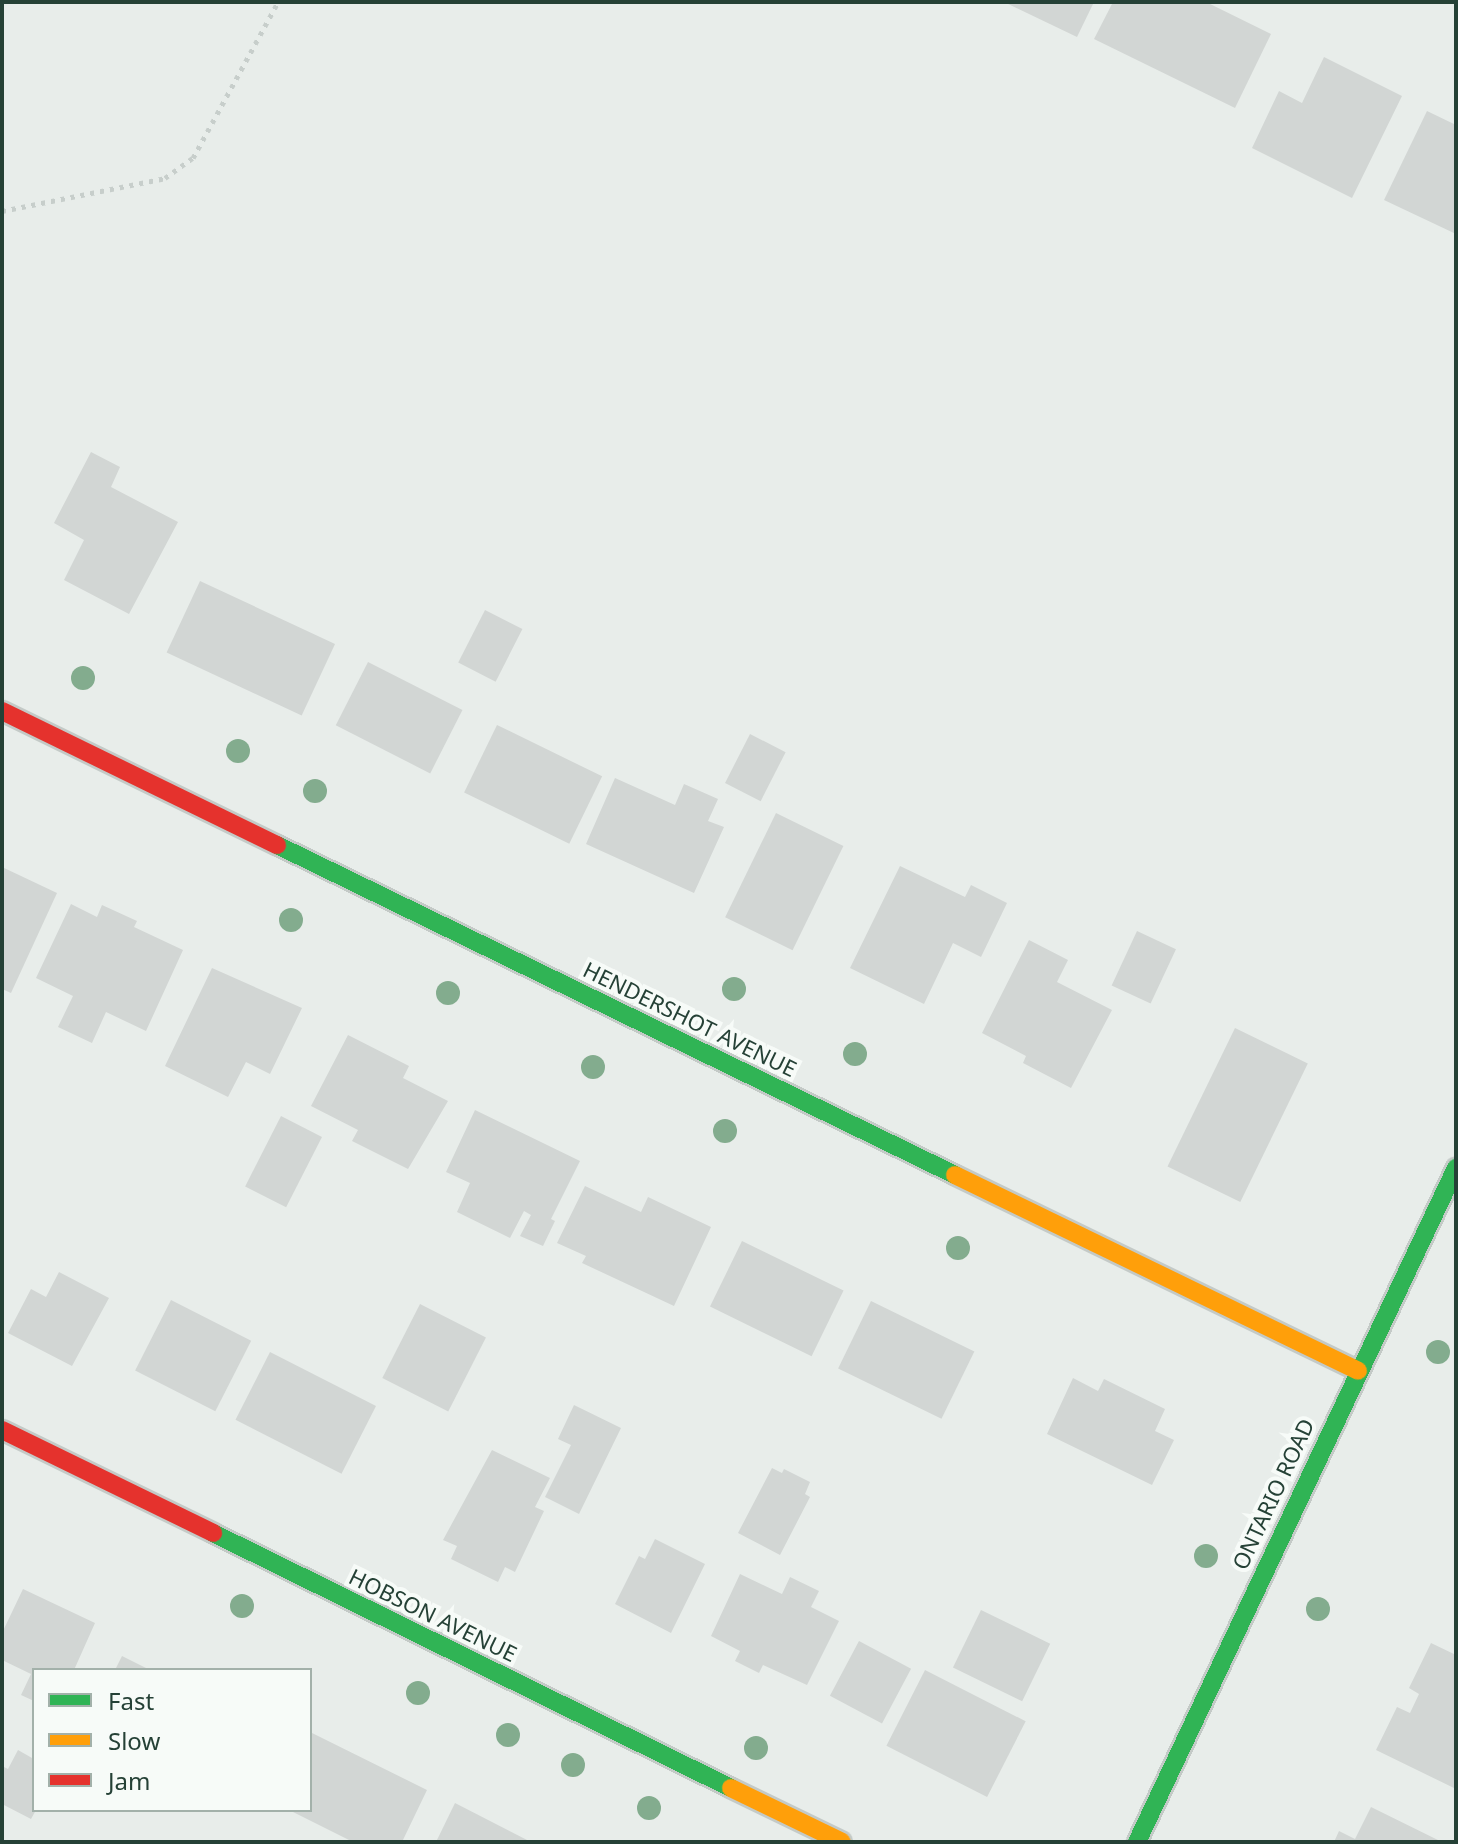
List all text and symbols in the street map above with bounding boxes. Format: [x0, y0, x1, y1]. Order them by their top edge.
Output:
street label: HENDERSHOT AVENUE [579, 956, 801, 1082]
street label: ONTARIO ROAD [1227, 1414, 1319, 1574]
street label: HOBSON AVENUE [345, 1563, 521, 1667]
legend [32, 1668, 312, 1812]
text: Fast [108, 1684, 154, 1717]
text: Slow [108, 1724, 160, 1757]
text: Jam [108, 1764, 150, 1797]

